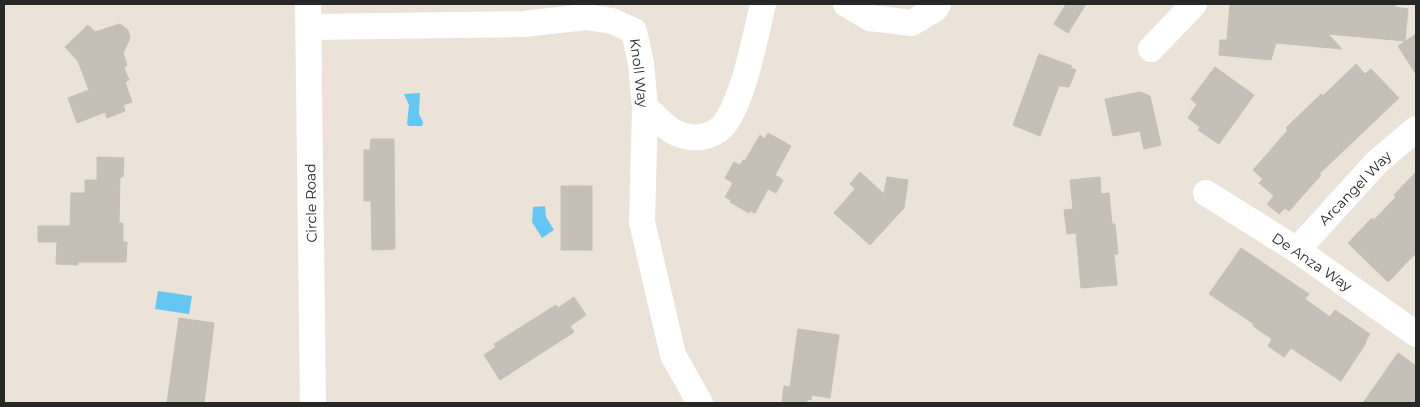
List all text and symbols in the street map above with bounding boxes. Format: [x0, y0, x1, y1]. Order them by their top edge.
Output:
street label: Knoll Way [626, 37, 652, 109]
street label: Arcangel Way [1315, 147, 1395, 229]
street label: Circle Road [301, 163, 321, 243]
street label: De Anza Way [1269, 229, 1356, 296]

